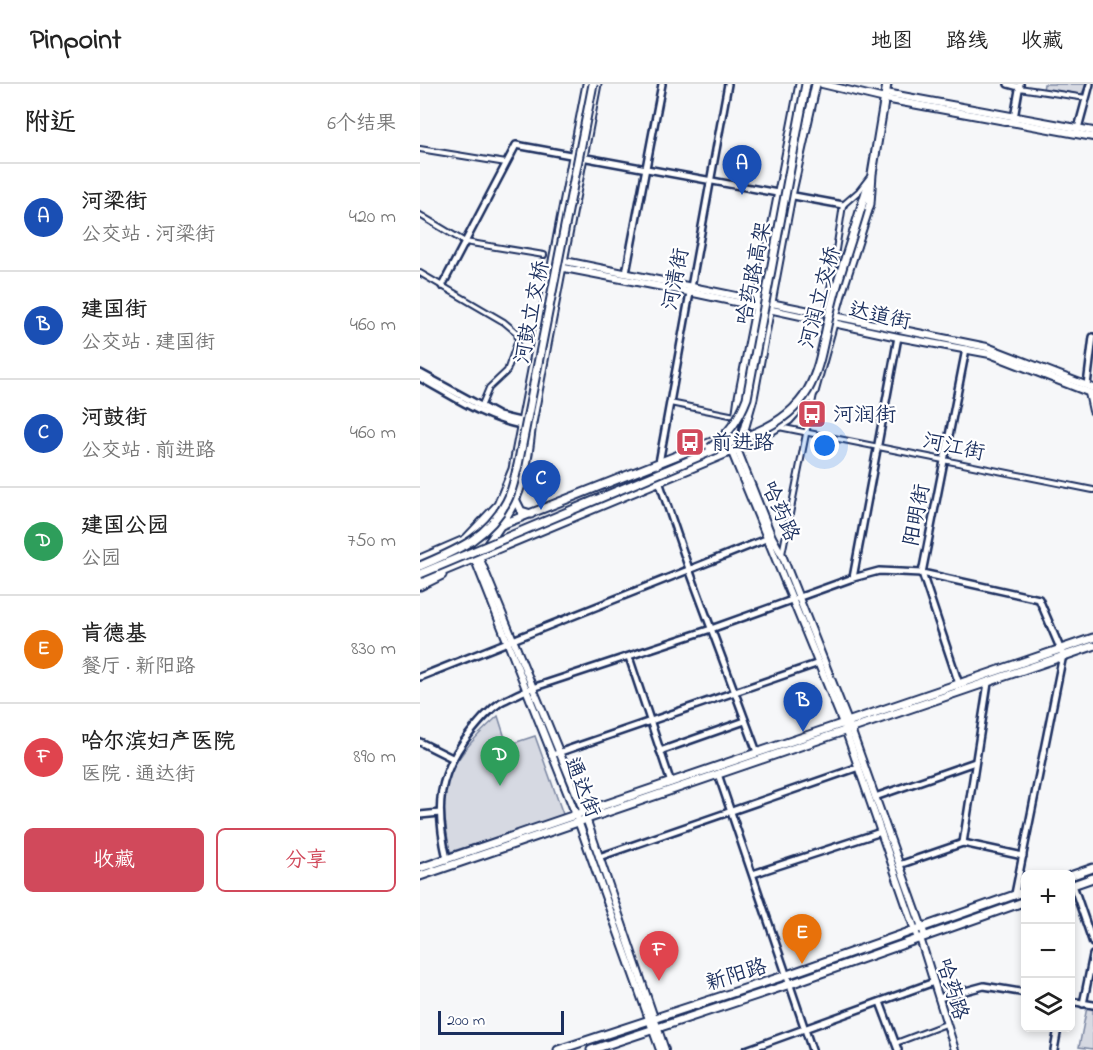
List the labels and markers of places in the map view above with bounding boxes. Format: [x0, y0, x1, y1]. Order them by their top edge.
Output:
pin: A [722, 146, 762, 195]
bus stop icon: 河润街 [796, 398, 828, 430]
place label: 河润街 [833, 401, 896, 431]
bus stop icon: 前进路 [674, 426, 706, 458]
place label: 前进路 [711, 429, 774, 459]
pin: C [522, 460, 560, 510]
pin: B [784, 682, 823, 732]
pin: D [480, 736, 520, 786]
pin: E [782, 914, 821, 964]
pin: F [640, 932, 678, 981]

